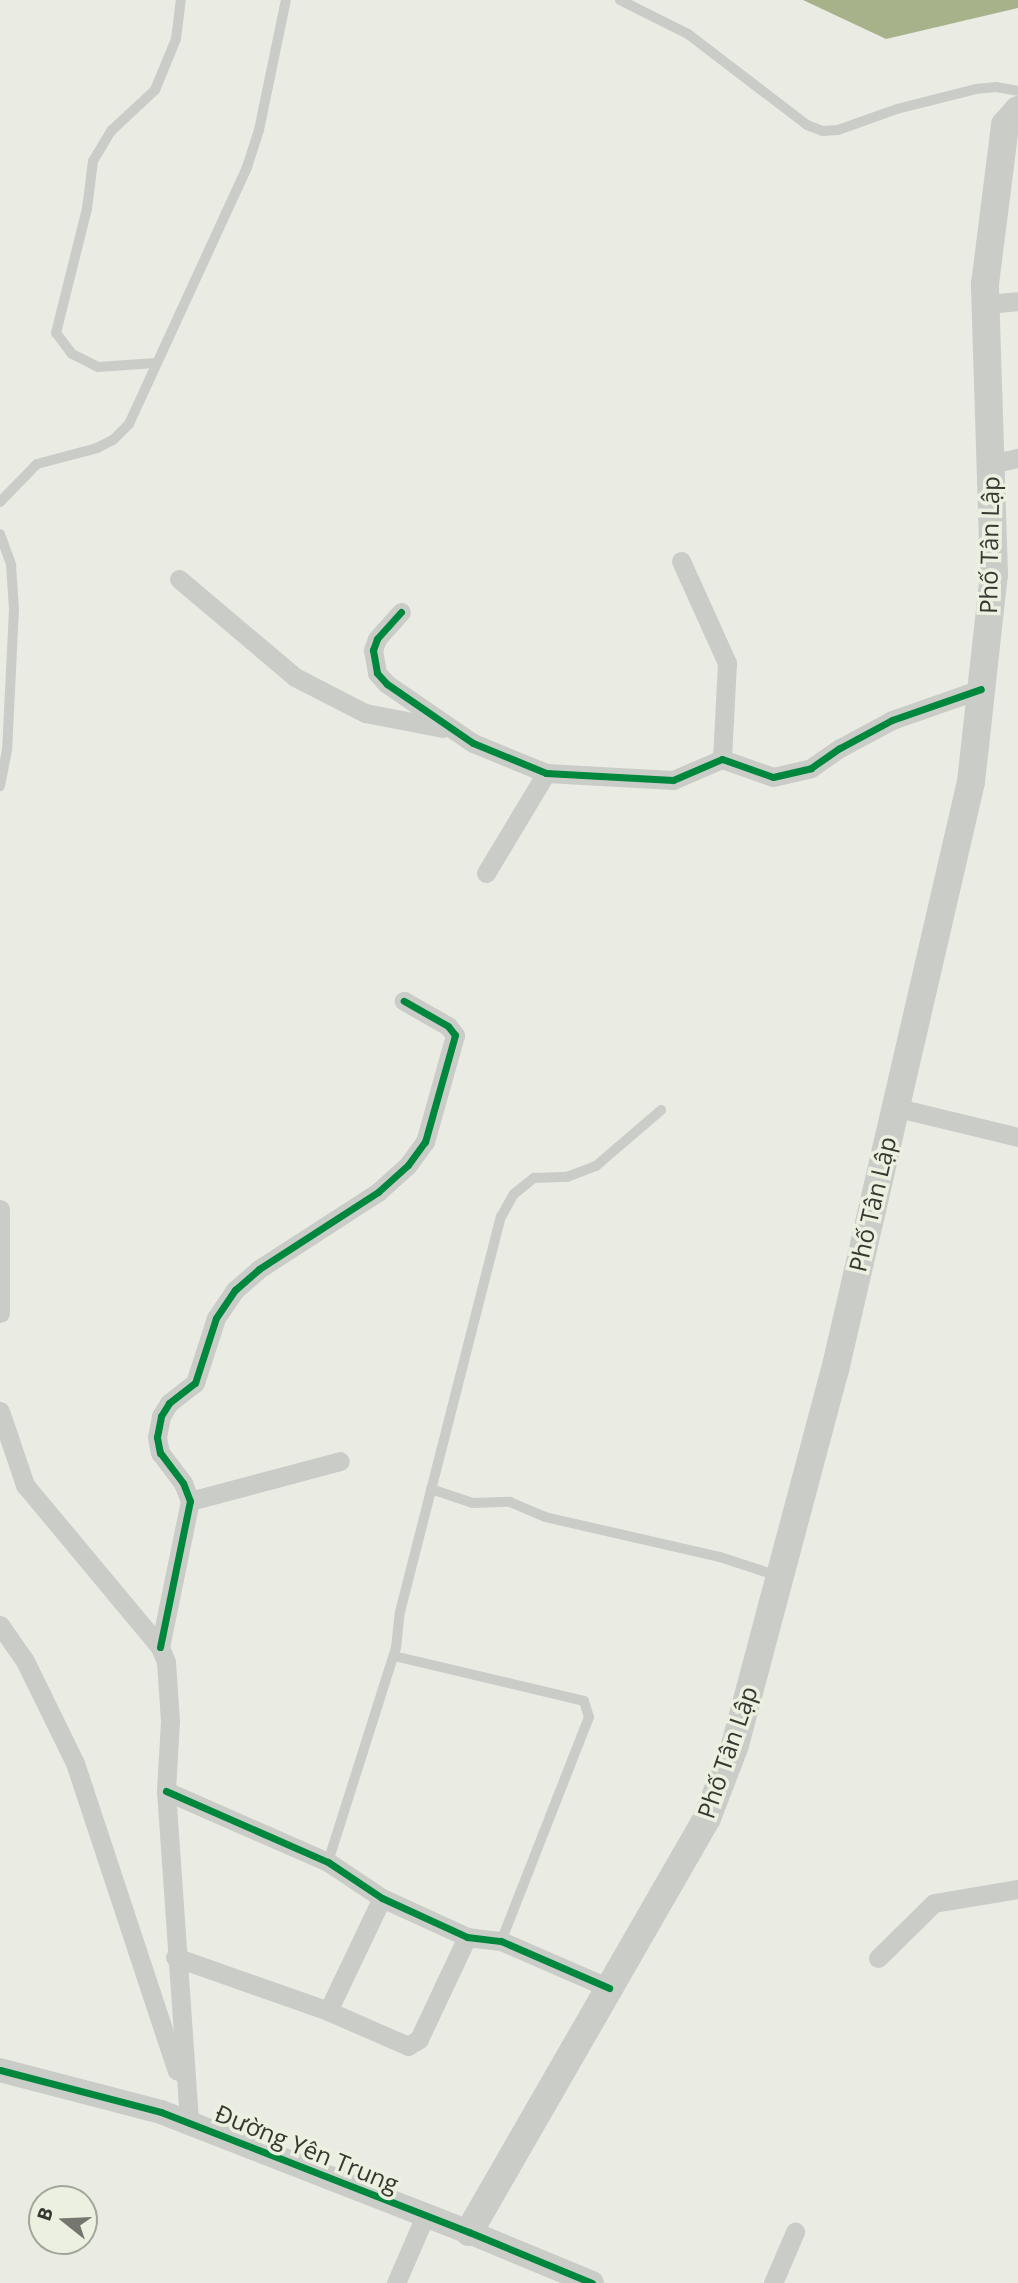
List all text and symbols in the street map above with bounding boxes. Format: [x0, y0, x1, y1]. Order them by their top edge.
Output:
street label: Phố Tân Lập [973, 476, 1005, 614]
street label: Phố Tân Lập [842, 1134, 902, 1274]
street label: Phố Tân Lập [691, 1682, 763, 1822]
street label: Đường Yên Trung [211, 2098, 403, 2198]
north arrow [28, 2185, 98, 2255]
text: B [31, 2204, 59, 2224]

